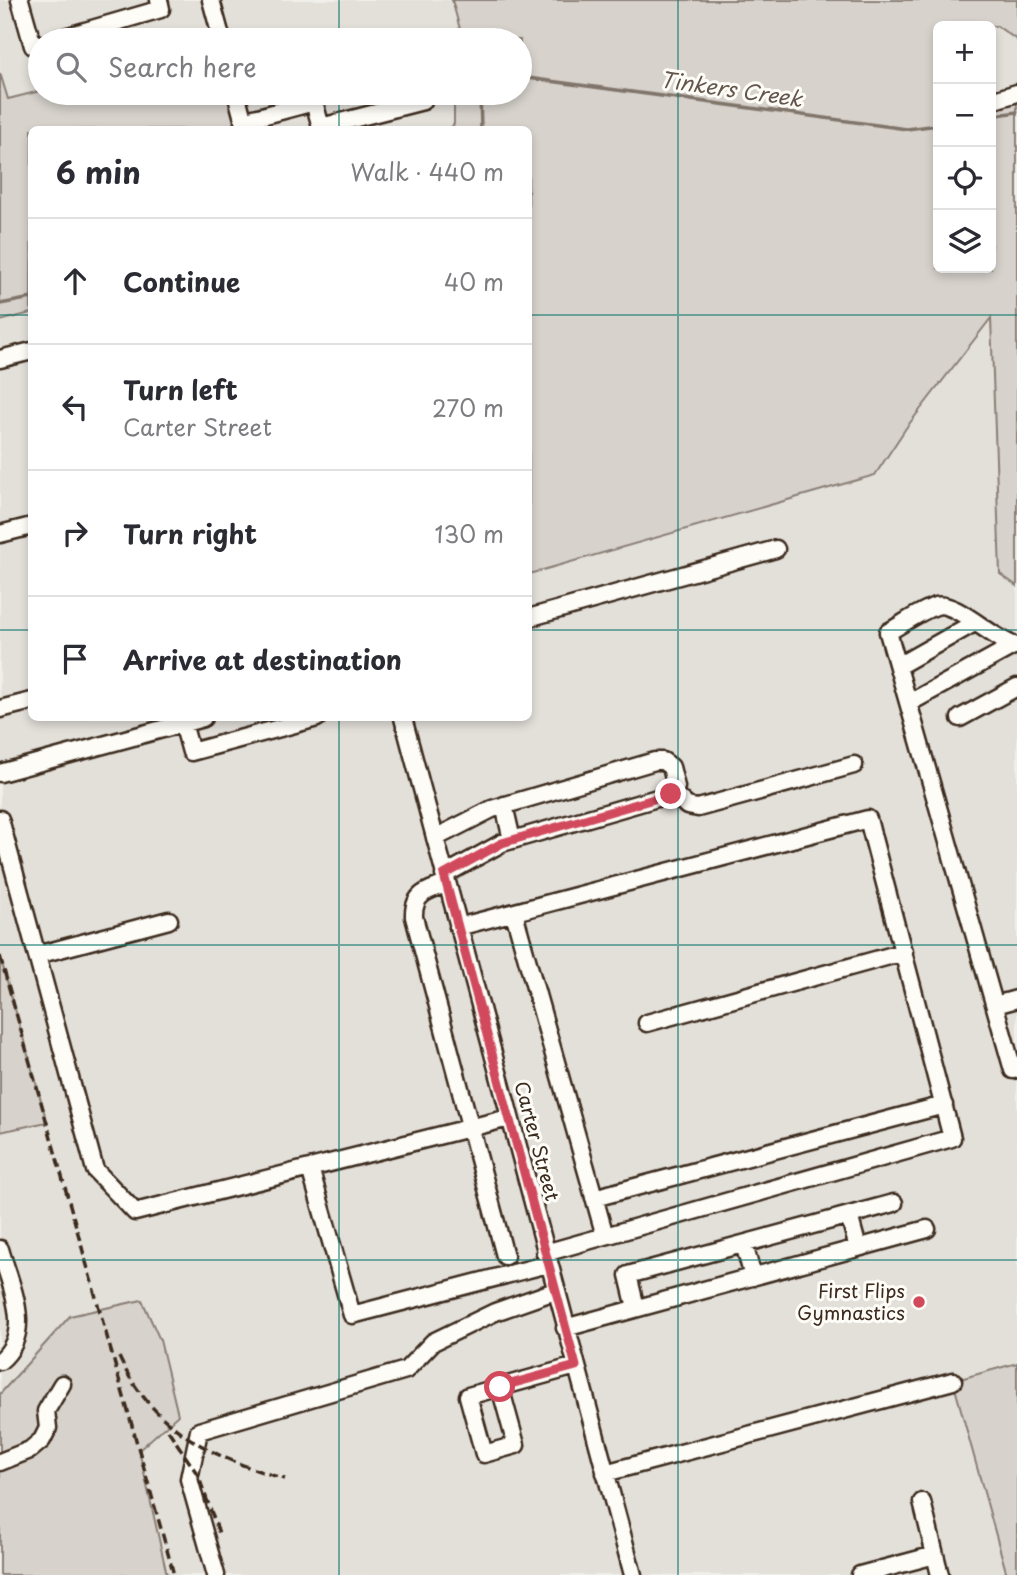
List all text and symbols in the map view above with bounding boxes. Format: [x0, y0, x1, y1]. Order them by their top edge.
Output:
map controls [933, 21, 996, 273]
button: + [933, 21, 996, 84]
search box [28, 28, 532, 105]
text: Search here [108, 47, 257, 86]
icon: search [52, 48, 90, 86]
water label: Tinkers Creek [658, 62, 806, 114]
button: − [933, 84, 996, 147]
button: locate [933, 147, 996, 210]
text: 6 min [56, 149, 141, 194]
text: Walk · 440 m [351, 154, 504, 189]
button: layers [933, 210, 996, 273]
icon: ahead [56, 262, 94, 300]
text: Continue [123, 262, 240, 301]
text: 40 m [444, 264, 504, 299]
text: Turn left [123, 370, 238, 409]
icon: left [56, 388, 94, 426]
text: 270 m [432, 390, 504, 425]
text: Carter Street [123, 409, 272, 444]
icon: right [56, 514, 94, 552]
text: Turn right [123, 514, 257, 553]
text: 130 m [434, 516, 504, 551]
icon: arrive [56, 640, 94, 678]
text: Arrive at destination [123, 640, 402, 679]
route end [655, 778, 686, 809]
street label: Carter Street [509, 1078, 567, 1204]
place label: First Flips Gymnastics [797, 1276, 905, 1326]
marker: First Flips Gymnastics [911, 1294, 927, 1310]
route start [484, 1371, 515, 1402]

